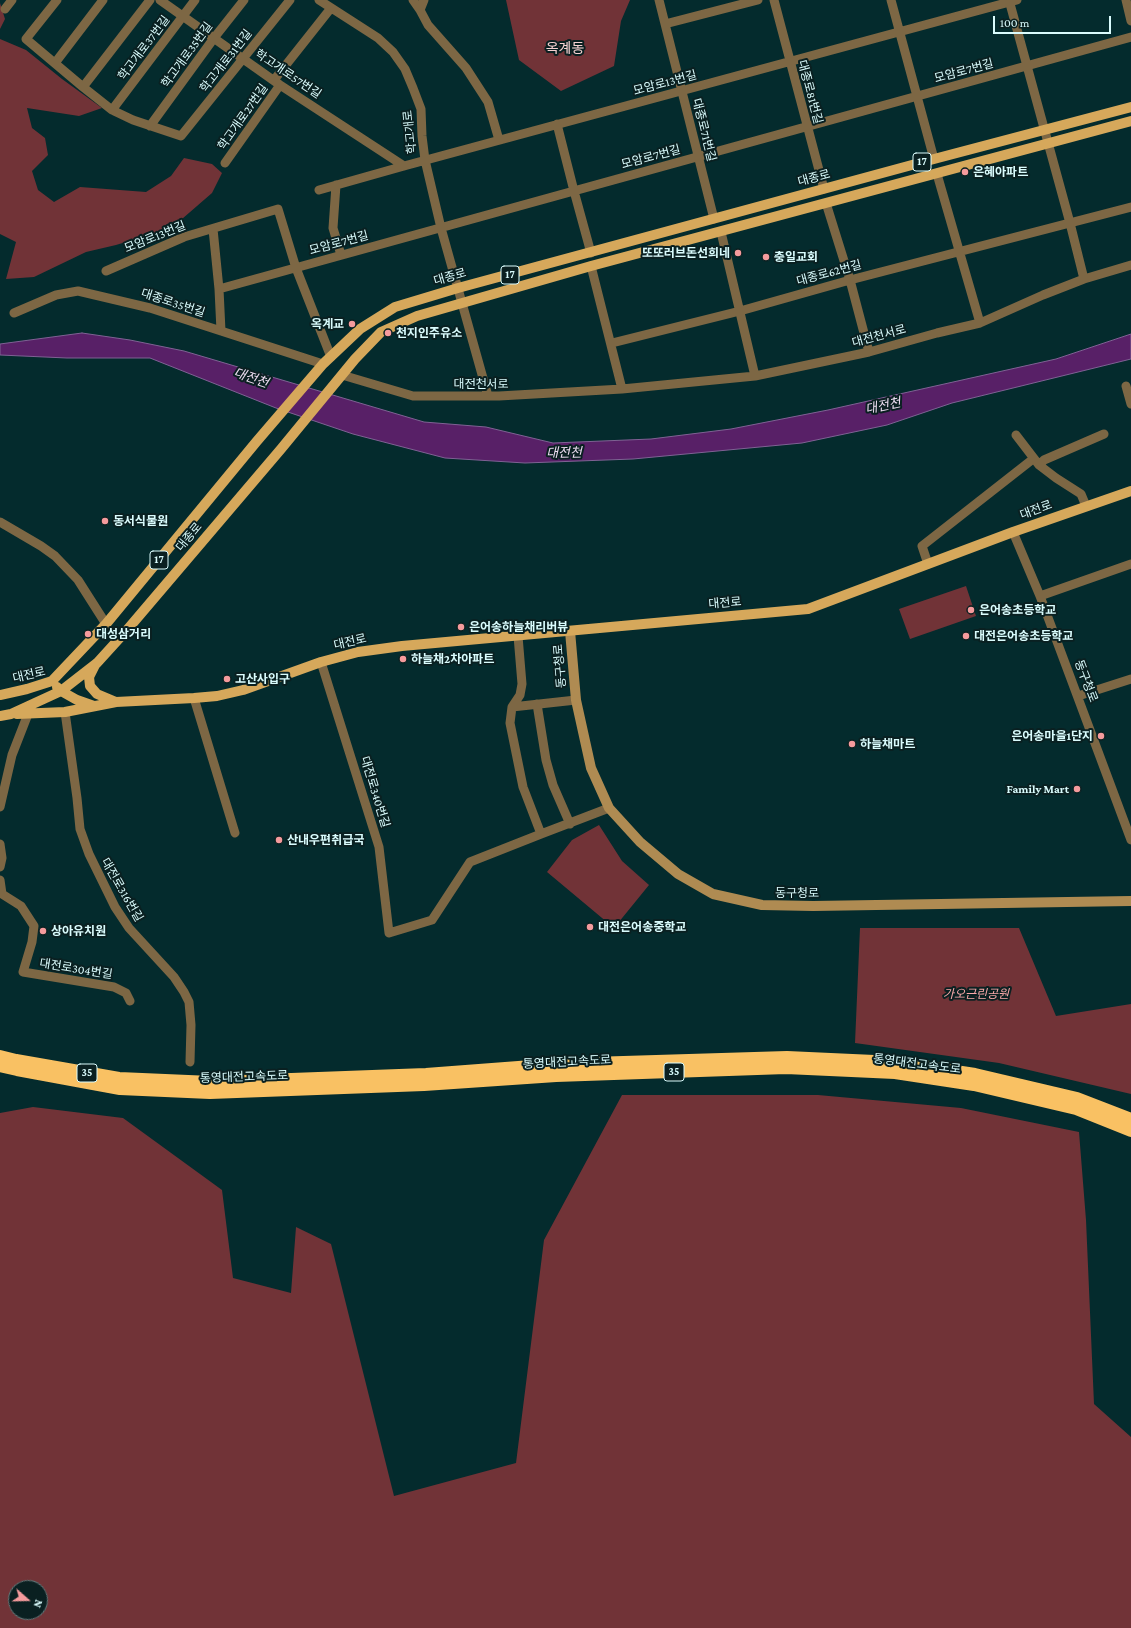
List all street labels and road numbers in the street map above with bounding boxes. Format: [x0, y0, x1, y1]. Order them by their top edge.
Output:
street label: 학고개로37번길 [115, 13, 173, 83]
street label: 학고개로35번길 [158, 19, 216, 91]
street label: 학고개로31번길 [197, 27, 255, 95]
street label: 학고개로57번길 [252, 46, 324, 102]
street label: 모암로7번길 [933, 56, 995, 86]
street label: 대종로81번길 [795, 58, 825, 126]
street label: 모암로13번길 [632, 68, 698, 98]
street label: 학고개로27번길 [215, 81, 271, 153]
street label: 대종로71번길 [689, 97, 719, 163]
street label: 학고개로 [401, 109, 419, 155]
street label: 모암로7번길 [620, 142, 682, 172]
road number: 17 [913, 153, 931, 171]
street label: 대종로 [796, 167, 832, 189]
street label: 모암로13번길 [122, 218, 188, 256]
street label: 모암로7번길 [308, 228, 370, 258]
street label: 대종로62번길 [795, 257, 863, 289]
street label: 대종로 [432, 266, 468, 288]
road number: 17 [501, 266, 519, 284]
street label: 대종로35번길 [139, 286, 207, 320]
street label: 대전천서로 [850, 322, 908, 350]
street label: 대전천서로 [453, 377, 509, 391]
street label: 대전로 [1018, 498, 1054, 522]
street label: 대종로 [173, 520, 205, 554]
road number: 17 [150, 551, 168, 569]
street label: 대전로 [708, 594, 742, 612]
street label: 대전로 [332, 631, 368, 653]
street label: 동구청로 [551, 643, 569, 689]
street label: 동구청로 [1071, 658, 1101, 704]
street label: 대전로 [11, 664, 47, 686]
street label: 대전로340번길 [357, 755, 393, 829]
street label: 대전로316번길 [98, 856, 146, 924]
street label: 동구청로 [775, 886, 819, 900]
street label: 대전로304번길 [38, 956, 114, 982]
street label: 통영대전고속도로 [872, 1051, 962, 1077]
street label: 통영대전고속도로 [523, 1052, 611, 1072]
road number: 35 [664, 1063, 684, 1081]
road number: 35 [77, 1064, 97, 1082]
street label: 통영대전고속도로 [200, 1068, 288, 1086]

